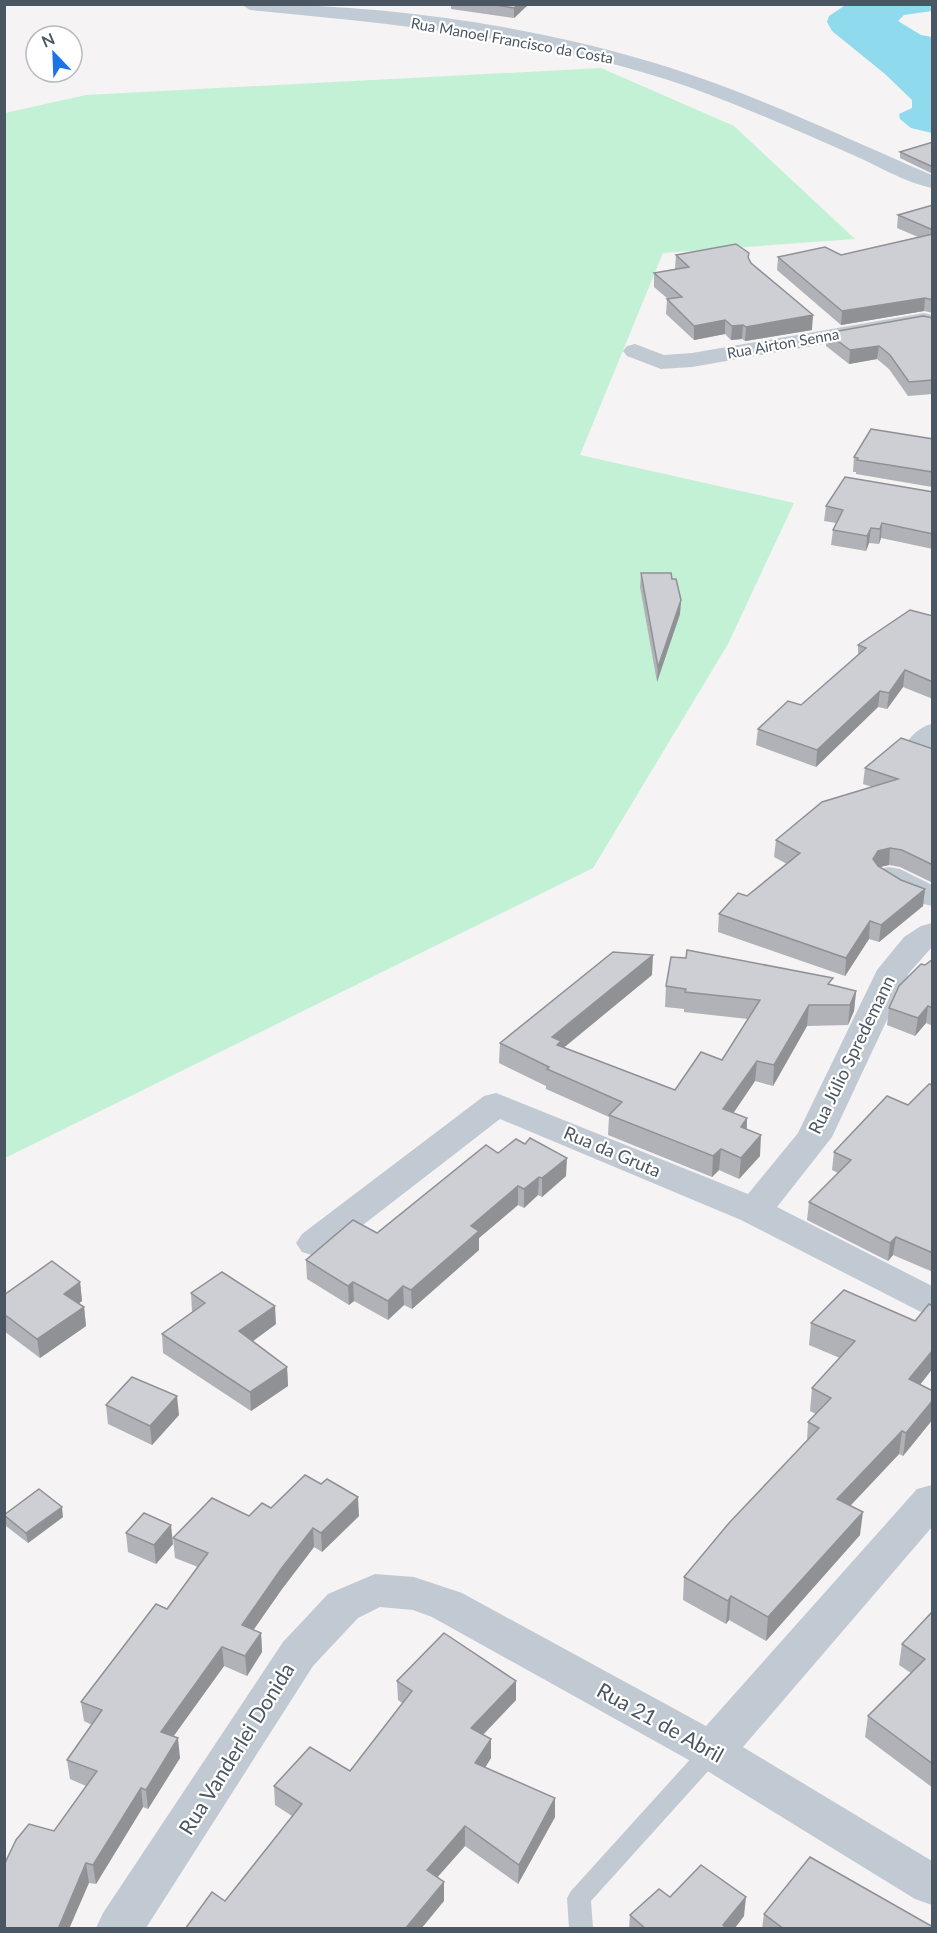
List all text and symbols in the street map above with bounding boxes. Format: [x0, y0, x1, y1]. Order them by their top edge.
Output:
street label: Rua Manoel Francisco da Costa [410, 13, 615, 67]
north arrow [24, 24, 84, 84]
text: N [39, 29, 57, 51]
street label: Rua Airton Senna [725, 324, 840, 362]
street label: Rua Júlio Spredemann [803, 972, 899, 1137]
street label: Rua da Gruta [561, 1121, 664, 1181]
street label: Rua Vanderlei Donida [173, 1658, 299, 1839]
street label: Rua 21 de Abril [593, 1677, 728, 1767]

